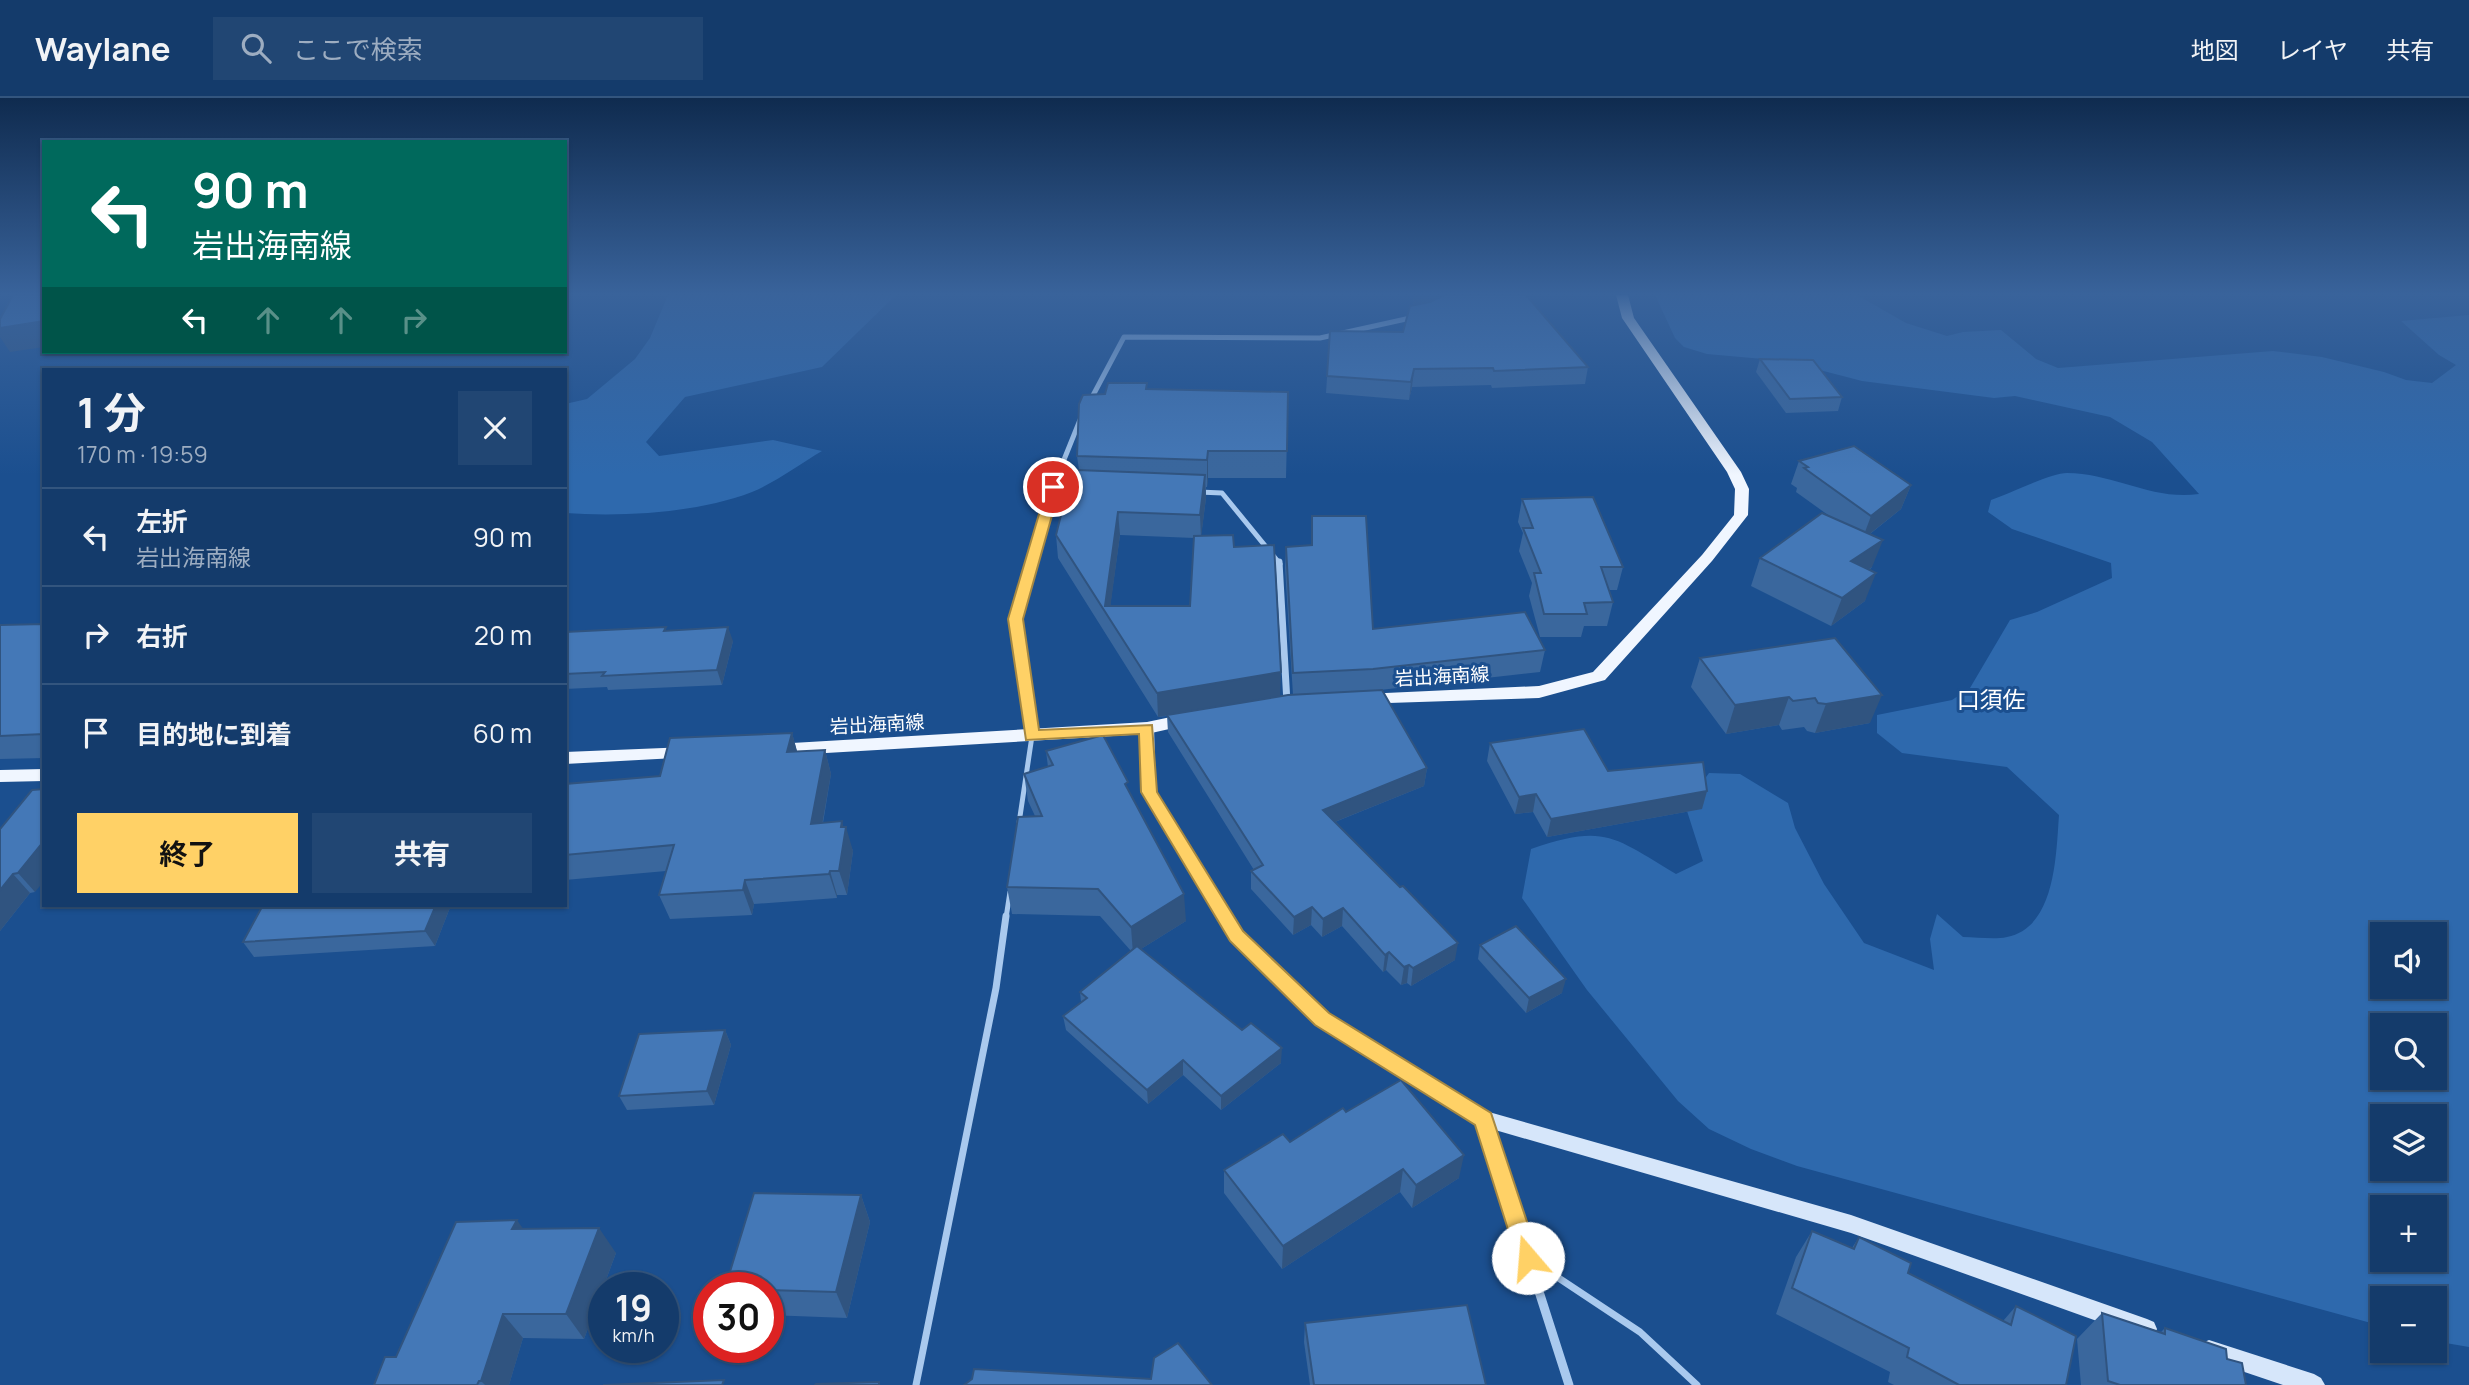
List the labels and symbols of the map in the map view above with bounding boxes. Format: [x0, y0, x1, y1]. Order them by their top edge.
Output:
pin [1023, 457, 1083, 517]
street label: 岩出海南線 [1394, 661, 1490, 691]
district label: 口須佐 [1957, 683, 2026, 715]
street label: 岩出海南線 [829, 709, 925, 739]
position arrow [1491, 1221, 1565, 1295]
speed limit sign: 30 [693, 1272, 784, 1363]

